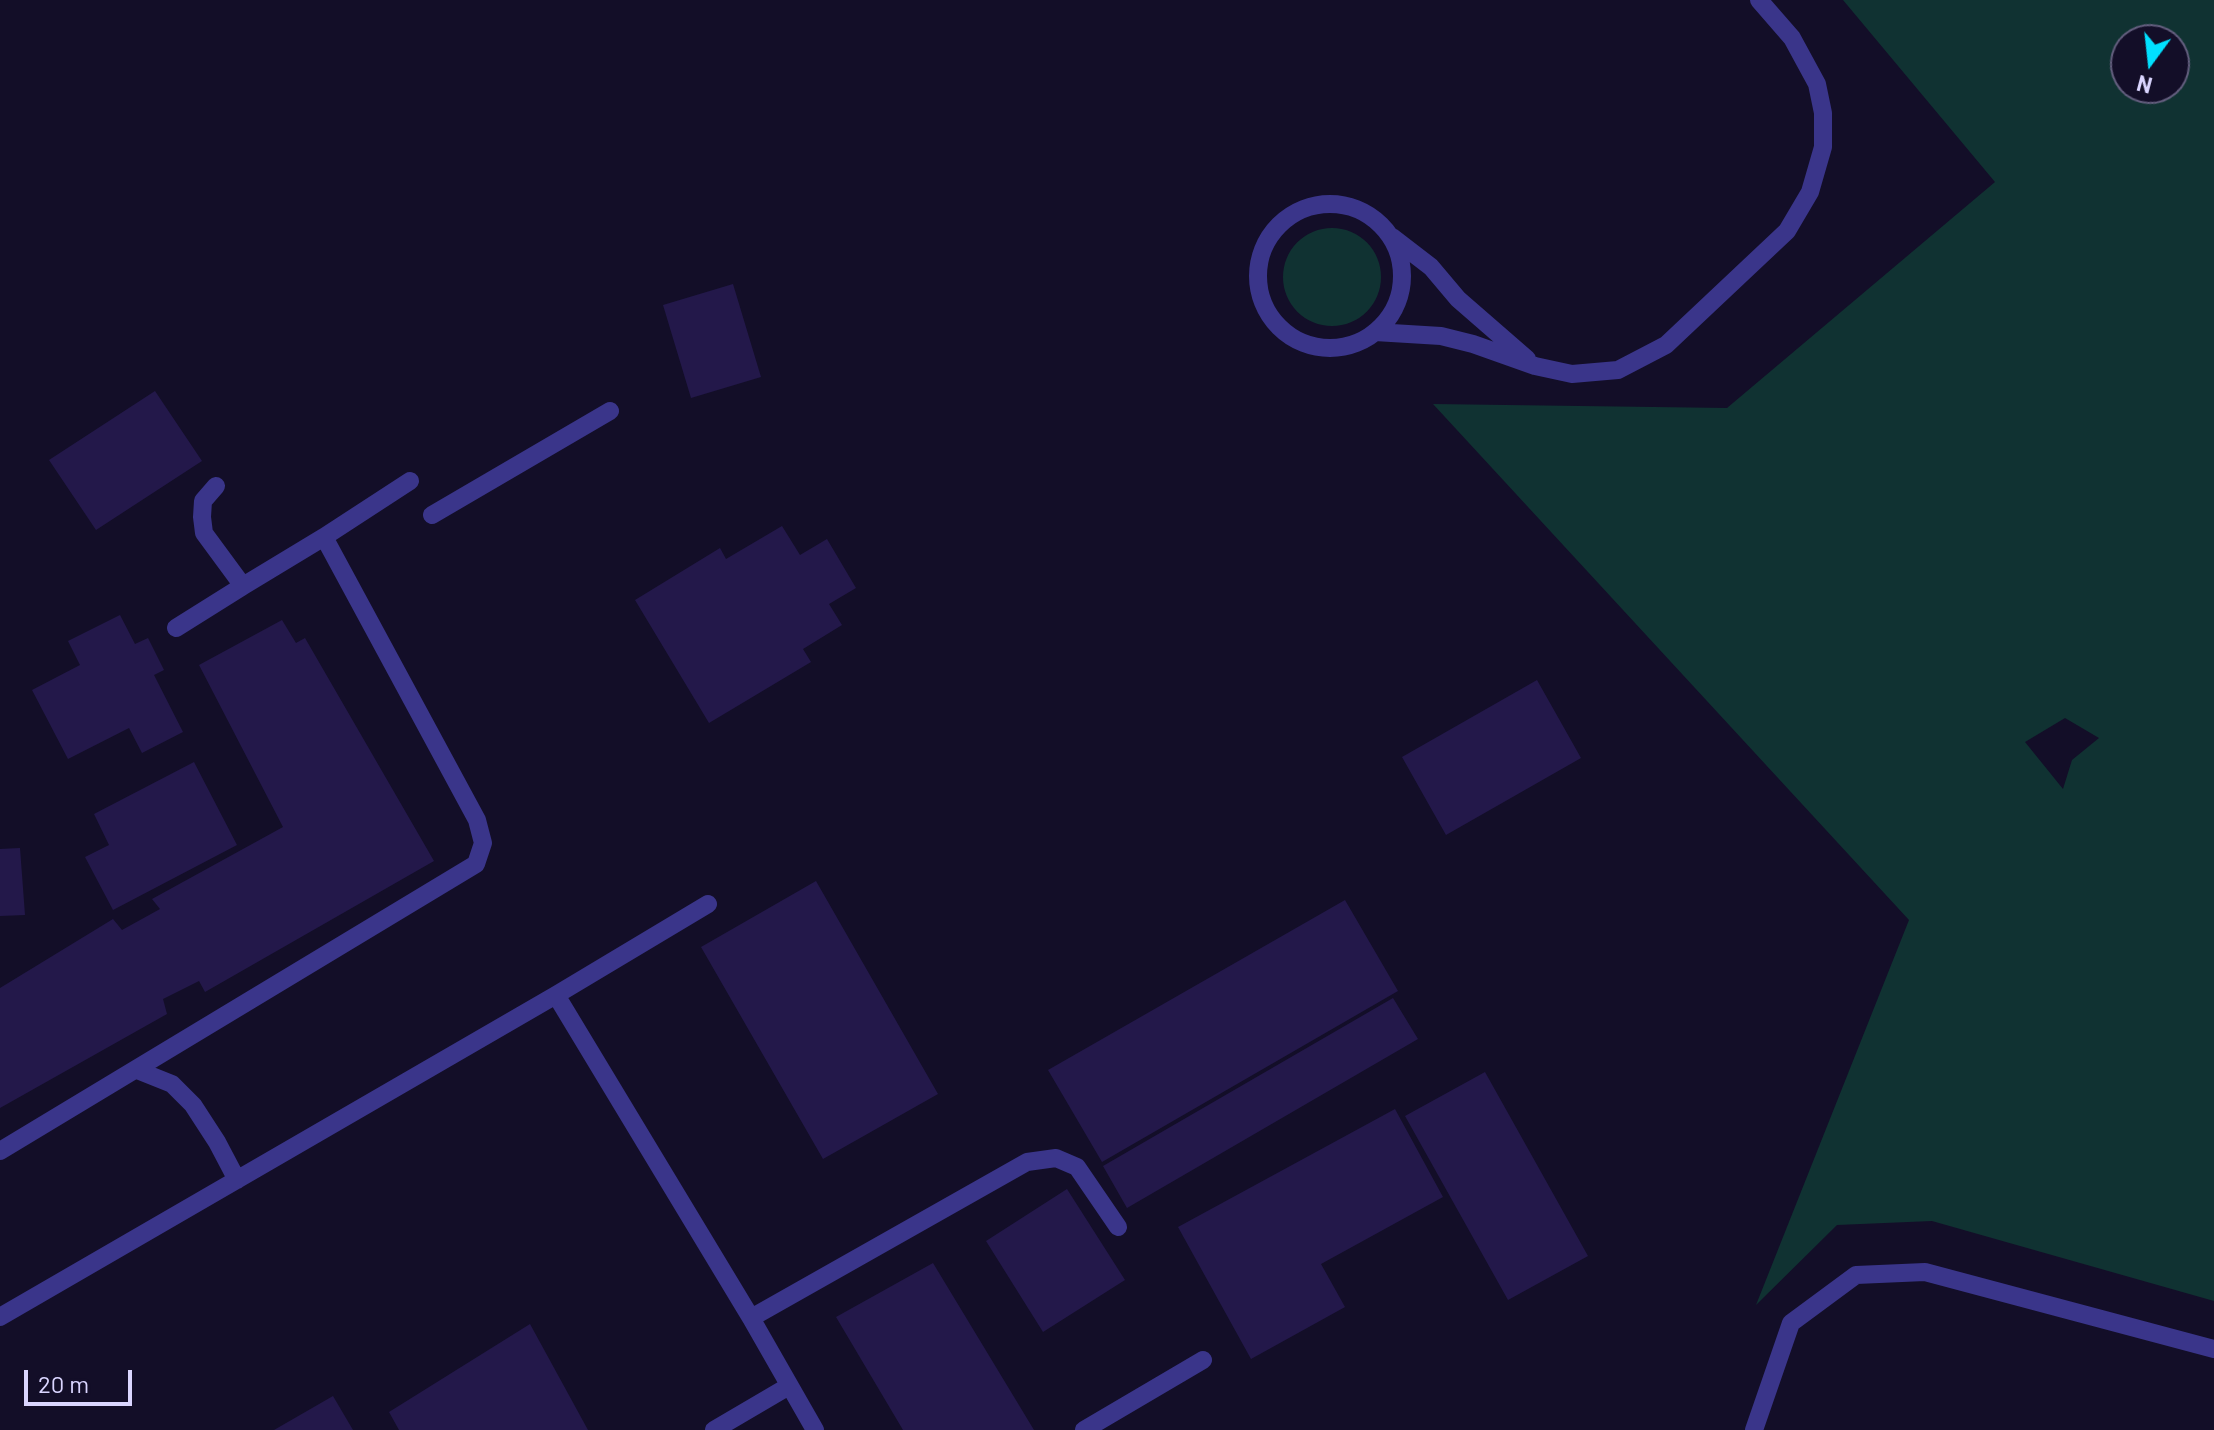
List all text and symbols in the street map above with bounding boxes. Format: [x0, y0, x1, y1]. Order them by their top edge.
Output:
north arrow [2110, 24, 2190, 104]
text: N [2134, 71, 2155, 100]
scale bar [28, 1354, 136, 1404]
text: 20 m [38, 1369, 89, 1398]

